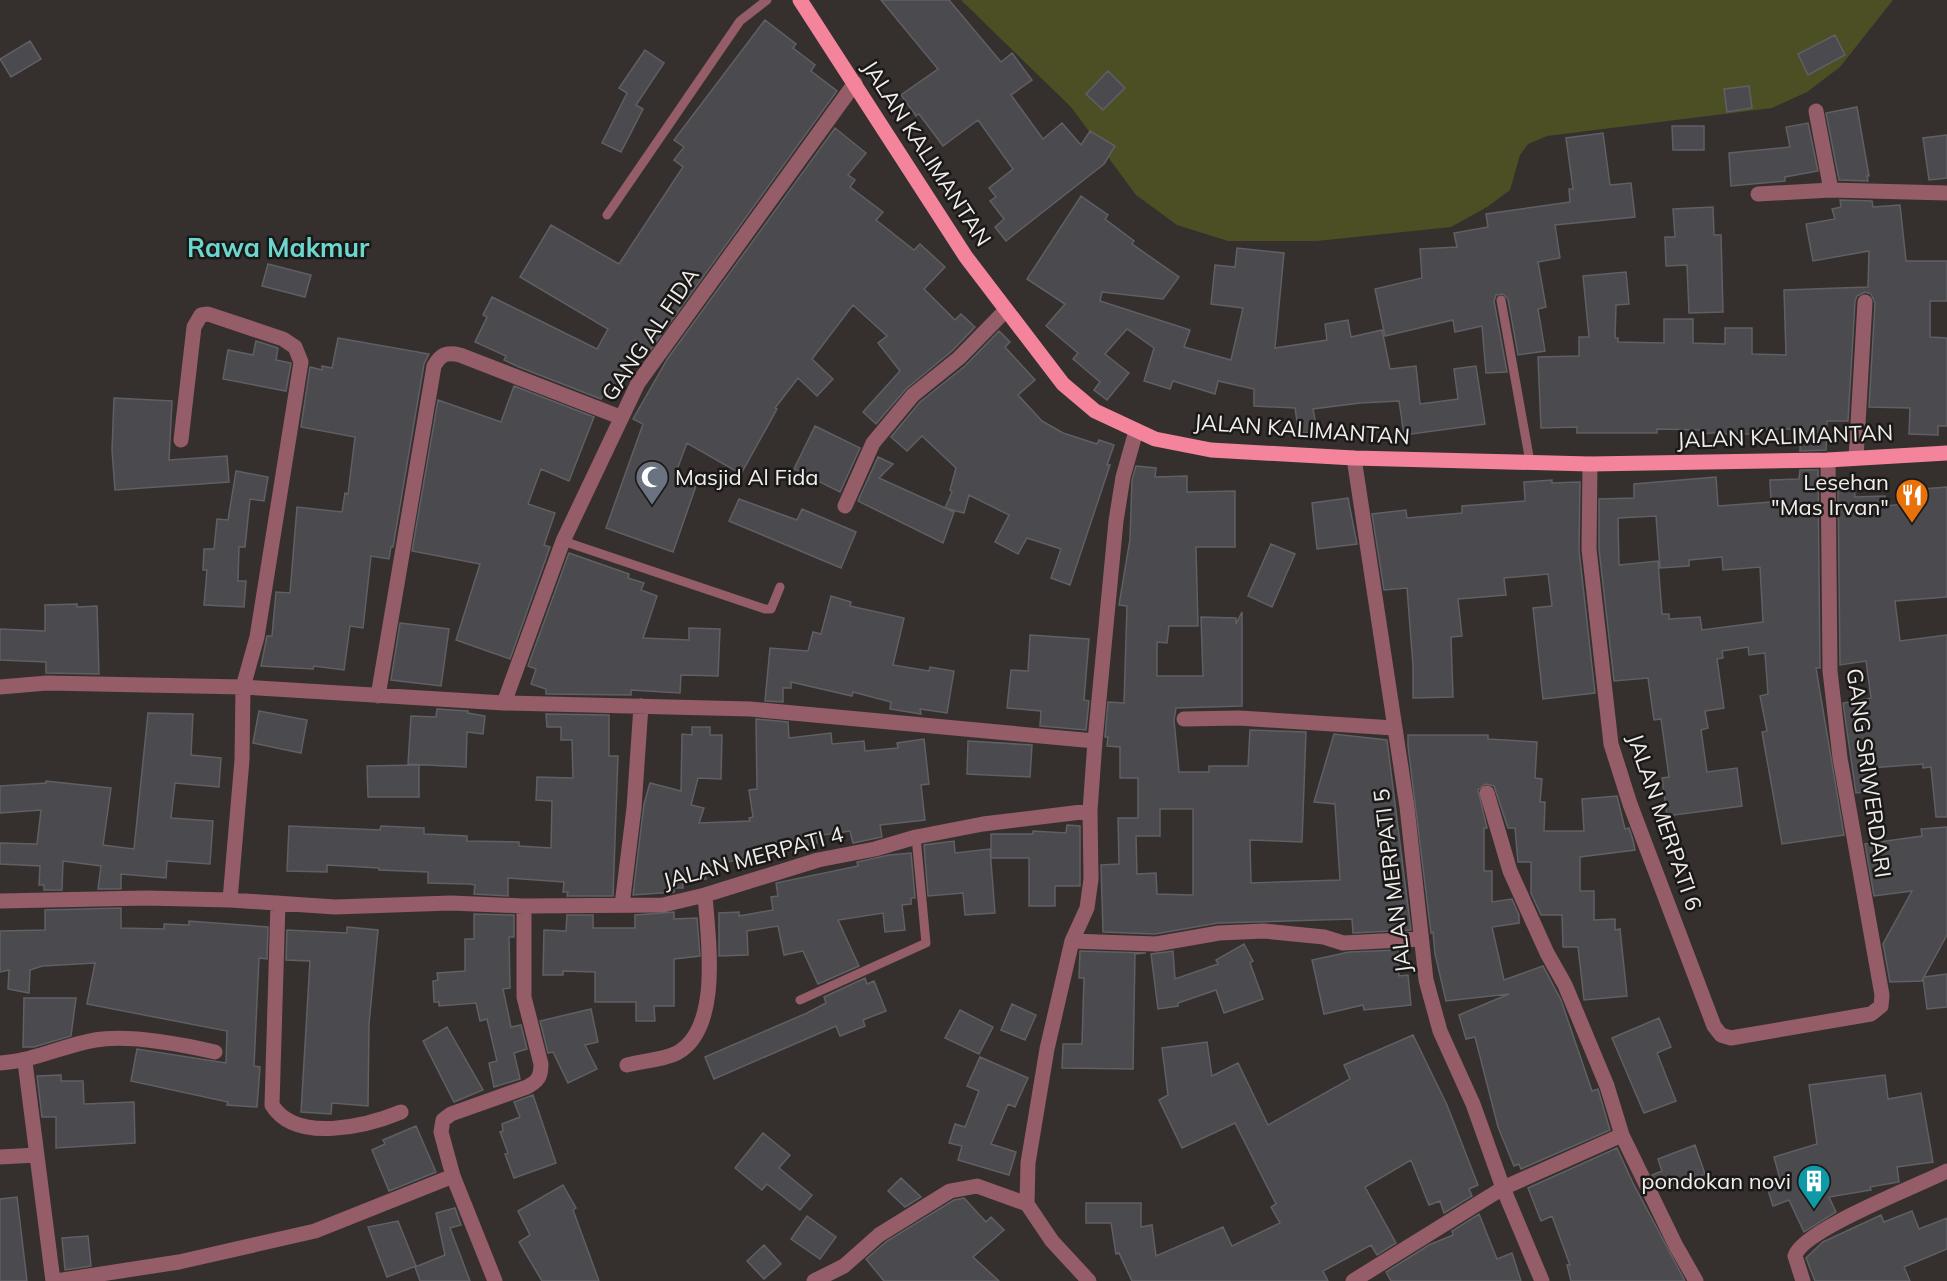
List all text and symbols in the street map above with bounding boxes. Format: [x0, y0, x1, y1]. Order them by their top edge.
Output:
street label: JALAN KALIMANTAN [856, 55, 998, 251]
district label: Rawa Makmur [187, 231, 370, 264]
street label: GANG AL FIDA [595, 262, 705, 406]
street label: JALAN KALIMANTAN [1193, 407, 1411, 451]
street label: JALAN KALIMANTAN [1676, 418, 1894, 454]
mosque icon: Masjid Al Fida [634, 459, 670, 506]
place label: Masjid Al Fida [675, 463, 819, 491]
place label: Lesehan "Mas Irvan" [1771, 468, 1889, 521]
restaurant icon: Lesehan "Mas Irvan" [1894, 477, 1930, 524]
street label: GANG SRIWERDARI [1840, 667, 1898, 879]
street label: JALAN MERPATI 6 [1622, 730, 1708, 914]
street label: JALAN MERPATI 5 [1367, 787, 1417, 975]
street label: JALAN MERPATI 4 [660, 819, 846, 895]
building icon: pondokan novi [1796, 1163, 1832, 1210]
place label: pondokan novi [1641, 1167, 1791, 1195]

